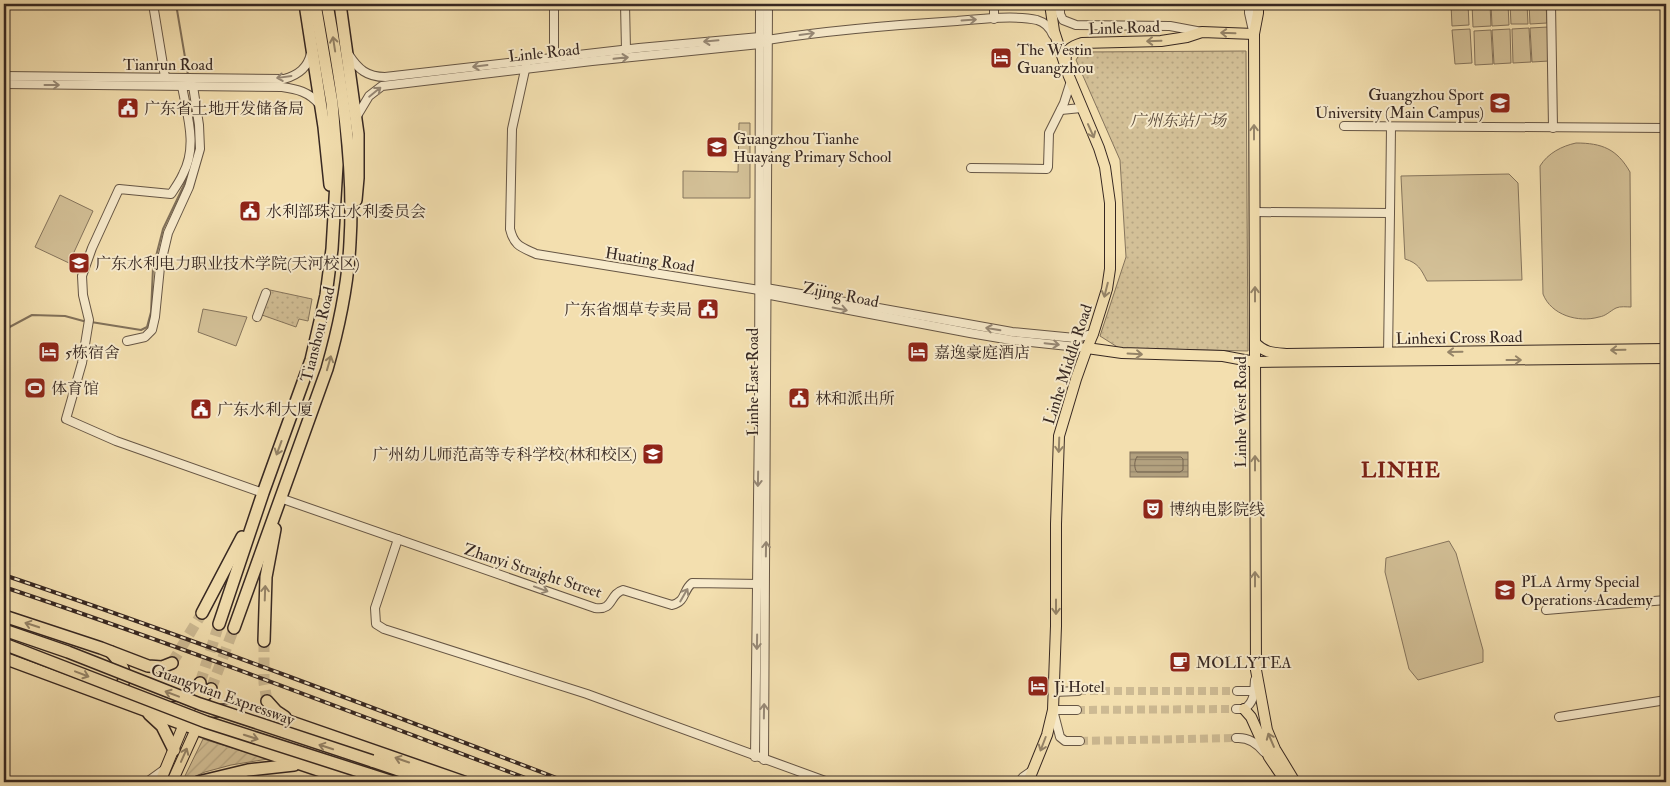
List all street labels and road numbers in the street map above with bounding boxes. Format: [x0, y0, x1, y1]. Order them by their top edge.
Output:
street label: Linle Road [1088, 17, 1160, 39]
street label: Linle Road [507, 39, 581, 67]
street label: Tianrun Road [123, 55, 213, 75]
street label: Huating Road [604, 243, 696, 277]
street label: Zijing Road [801, 278, 881, 312]
street label: Tianshou Road [296, 284, 339, 384]
street label: Linhe Middle Road [1039, 301, 1097, 427]
street label: Linhexi Cross Road [1395, 327, 1523, 349]
street label: Linhe East Road [743, 328, 763, 436]
street label: Linhe West Road [1231, 356, 1251, 468]
street label: Zhanyi Straight Street [461, 539, 604, 603]
street label: Guangyuan Expressway [148, 660, 298, 732]

